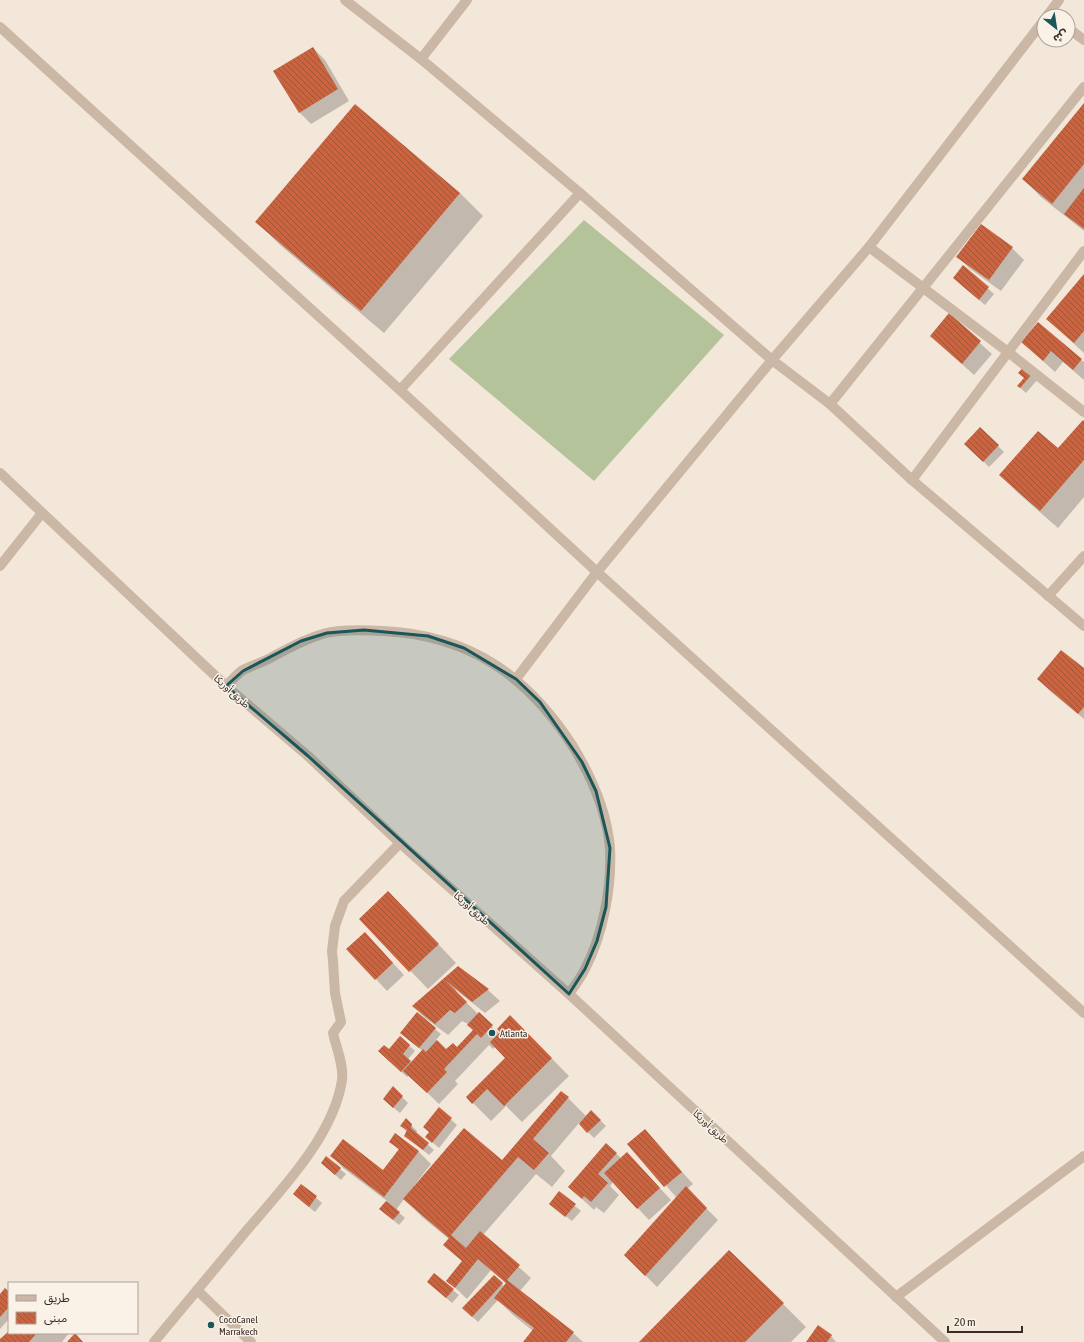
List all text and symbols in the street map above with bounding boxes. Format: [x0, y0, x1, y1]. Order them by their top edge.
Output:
north arrow [1036, 8, 1076, 48]
text: ش [1051, 27, 1071, 46]
street label: طريق أوريكا [211, 672, 252, 711]
street label: طريق أوريكا [451, 889, 492, 928]
marker: Atlanta [487, 1028, 497, 1038]
place label: Atlanta [500, 1028, 528, 1039]
street label: طريق أوريكا [690, 1107, 731, 1146]
legend [8, 1282, 138, 1334]
text: طريق [44, 1291, 70, 1306]
scale bar [948, 1308, 1022, 1334]
text: مبنى [44, 1311, 67, 1325]
place label: CocoCanel Marrakech [219, 1314, 258, 1337]
text: 20 m [954, 1315, 976, 1329]
marker: CocoCanel Marrakech [206, 1320, 216, 1330]

